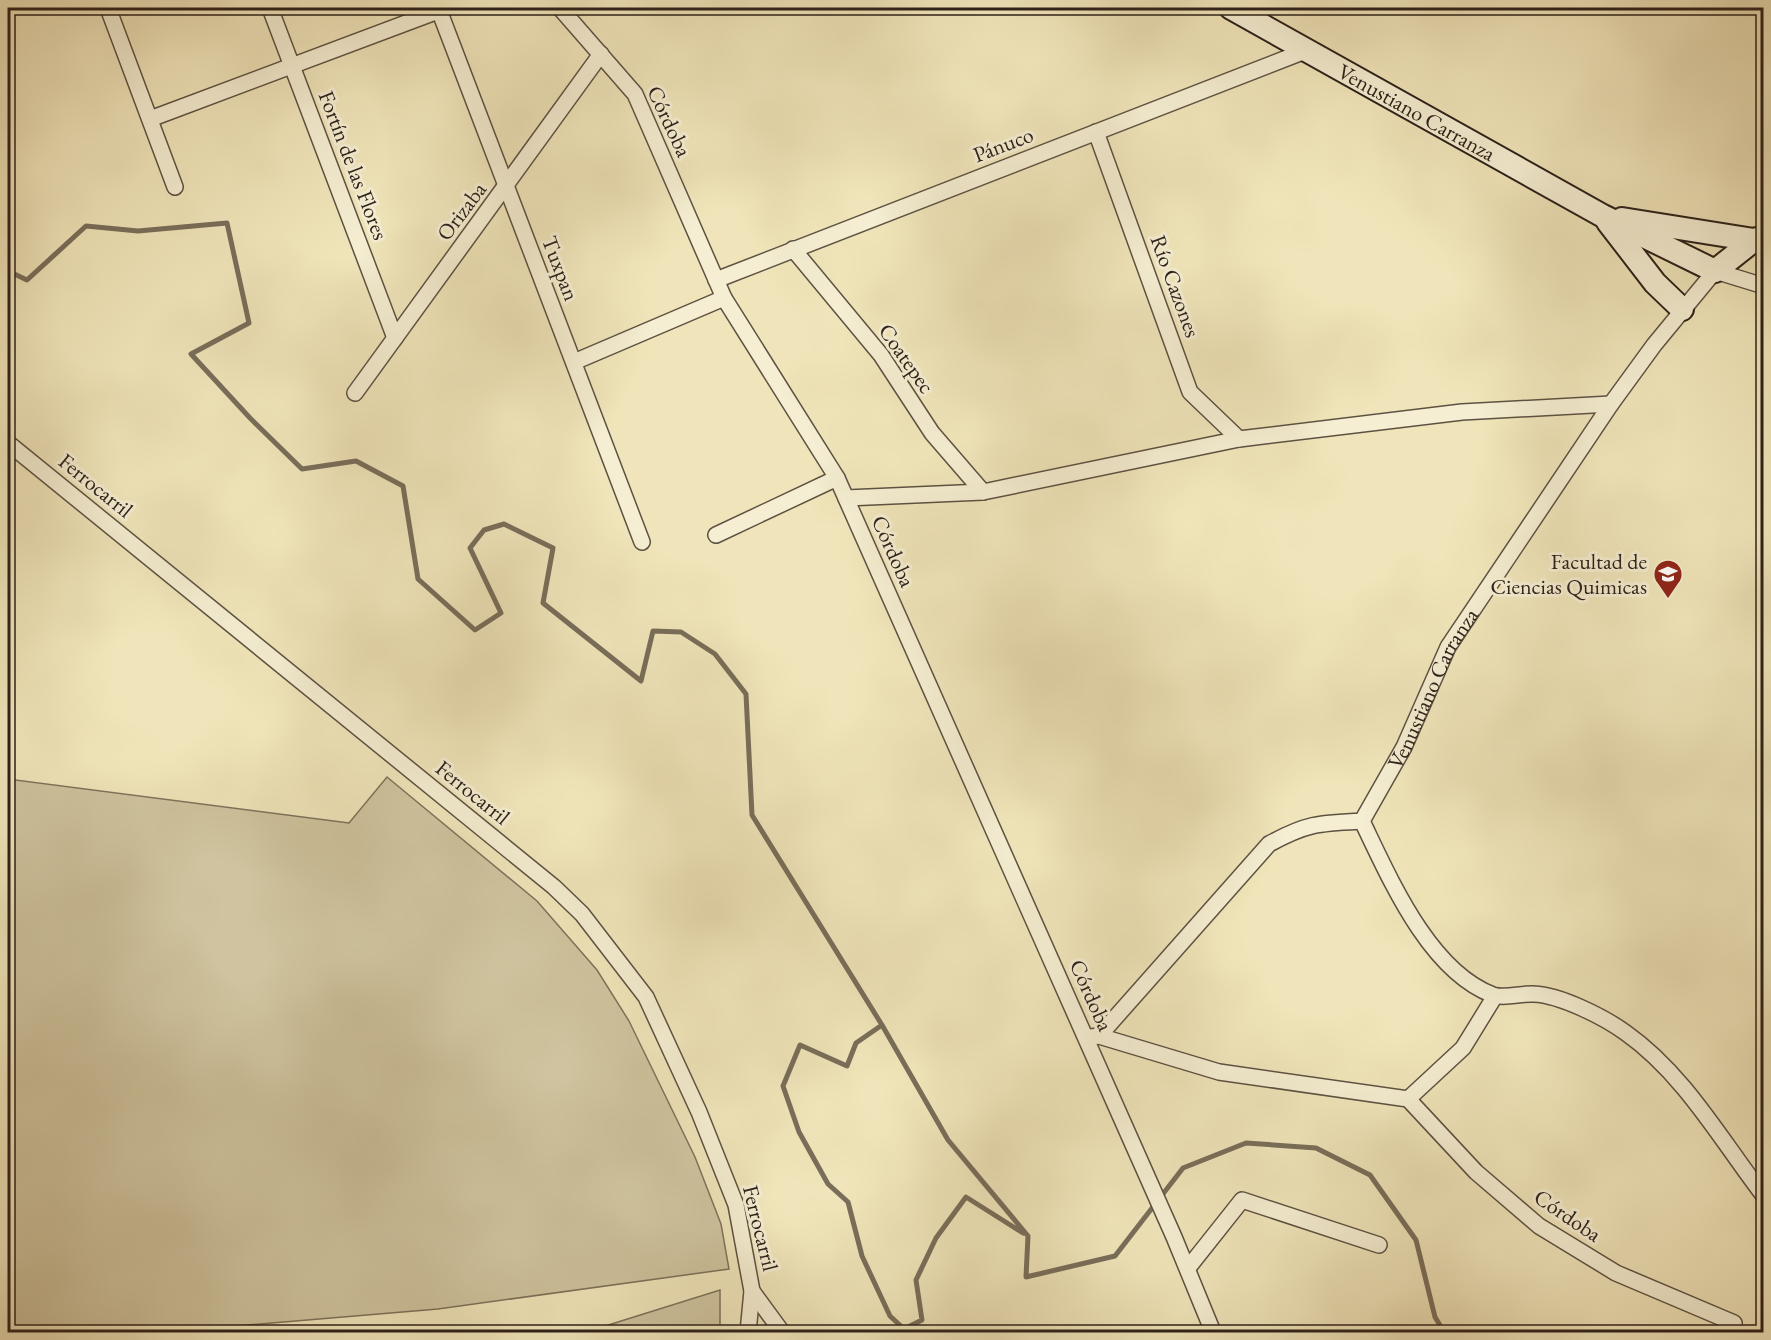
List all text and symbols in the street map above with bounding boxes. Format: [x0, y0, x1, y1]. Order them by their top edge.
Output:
street label: Venustiano Carranza [1333, 57, 1501, 168]
street label: Córdoba [640, 81, 699, 162]
street label: Fortín de las Flores [312, 87, 395, 244]
street label: Pánuco [969, 120, 1038, 169]
street label: Orizaba [430, 176, 493, 246]
street label: Río Cazones [1144, 231, 1207, 341]
street label: Tuxpan [535, 232, 586, 305]
street label: Coatepec [872, 318, 941, 399]
street label: Ferrocarril [53, 447, 139, 524]
street label: Córdoba [865, 511, 922, 592]
place label: Facultad de Ciencias Quimicas [1490, 547, 1647, 601]
school or university icon: Facultad de Ciencias Quimicas [1652, 558, 1684, 600]
street label: Venustiano Carranza [1381, 602, 1485, 774]
street label: Ferrocarril [430, 754, 516, 831]
street label: Córdoba [1063, 955, 1120, 1036]
street label: Ferrocarril [736, 1182, 785, 1274]
street label: Córdoba [1528, 1182, 1607, 1249]

